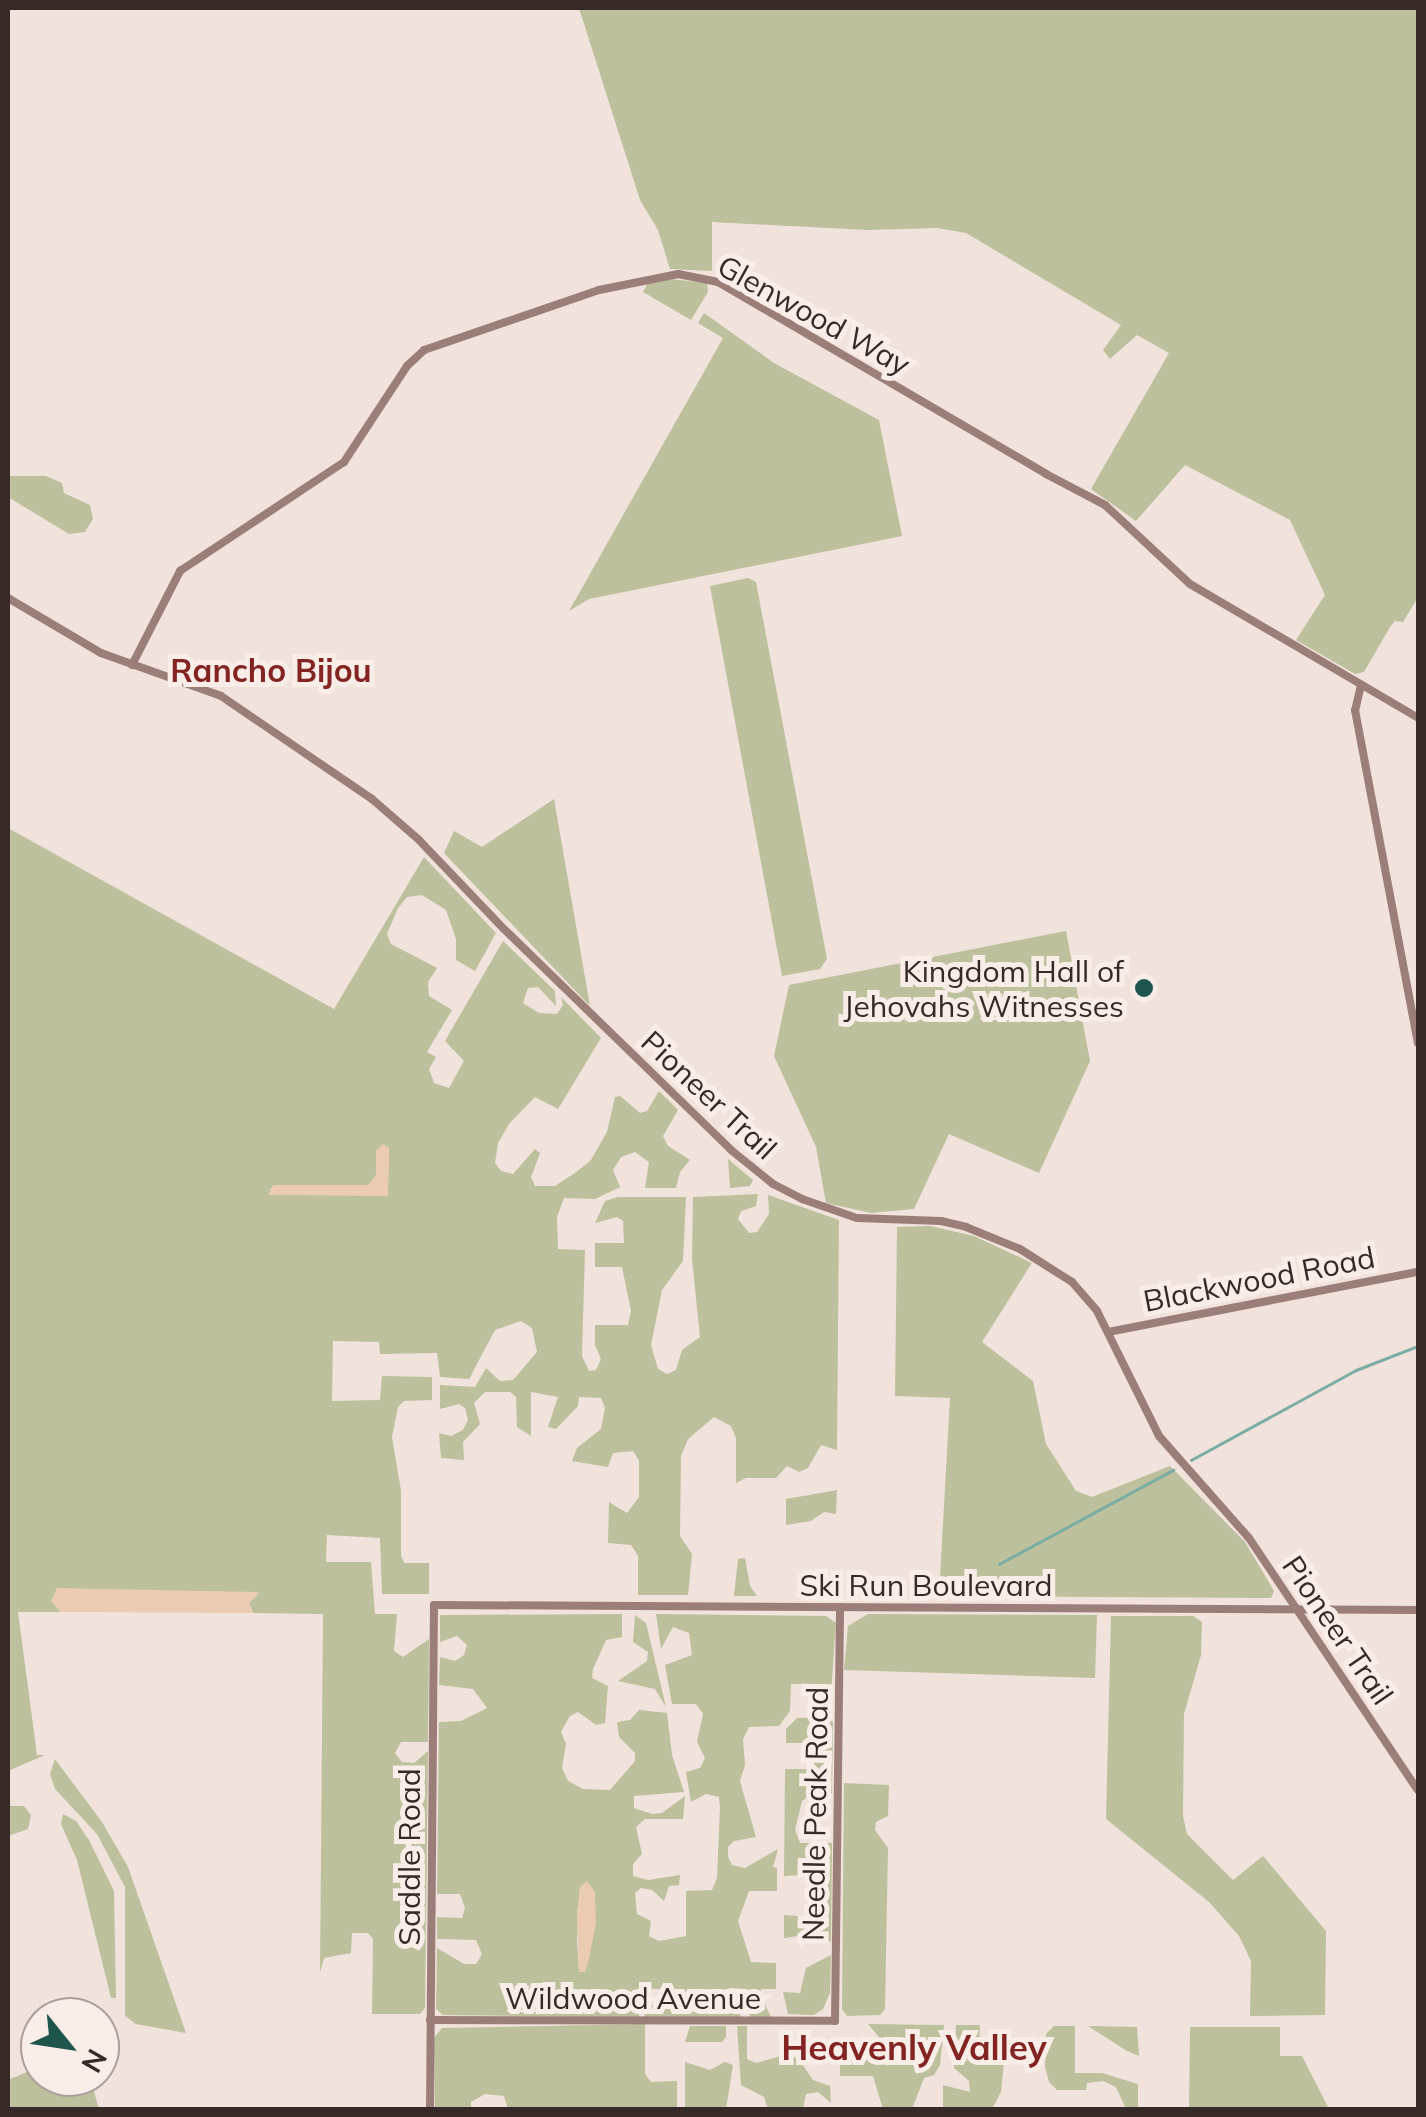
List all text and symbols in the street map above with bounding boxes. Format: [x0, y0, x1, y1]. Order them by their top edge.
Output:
street label: Glenwood Way [712, 247, 916, 383]
district label: Rancho Bijou [170, 651, 372, 689]
place label: Kingdom Hall of Jehovahs Witnesses [844, 953, 1124, 1024]
marker: Kingdom Hall of Jehovahs Witnesses [1133, 977, 1155, 999]
street label: Pioneer Trail [634, 1023, 784, 1167]
street label: Blackwood Road [1140, 1239, 1378, 1319]
street label: Pioneer Trail [1275, 1549, 1401, 1711]
street label: Ski Run Boulevard [799, 1567, 1053, 1603]
street label: Needle Peak Road [795, 1687, 835, 1941]
street label: Saddle Road [391, 1768, 427, 1946]
street label: Wildwood Avenue [505, 1980, 761, 2016]
north arrow [20, 1997, 120, 2097]
district label: Heavenly Valley [781, 2026, 1047, 2068]
text: N [74, 2043, 115, 2079]

